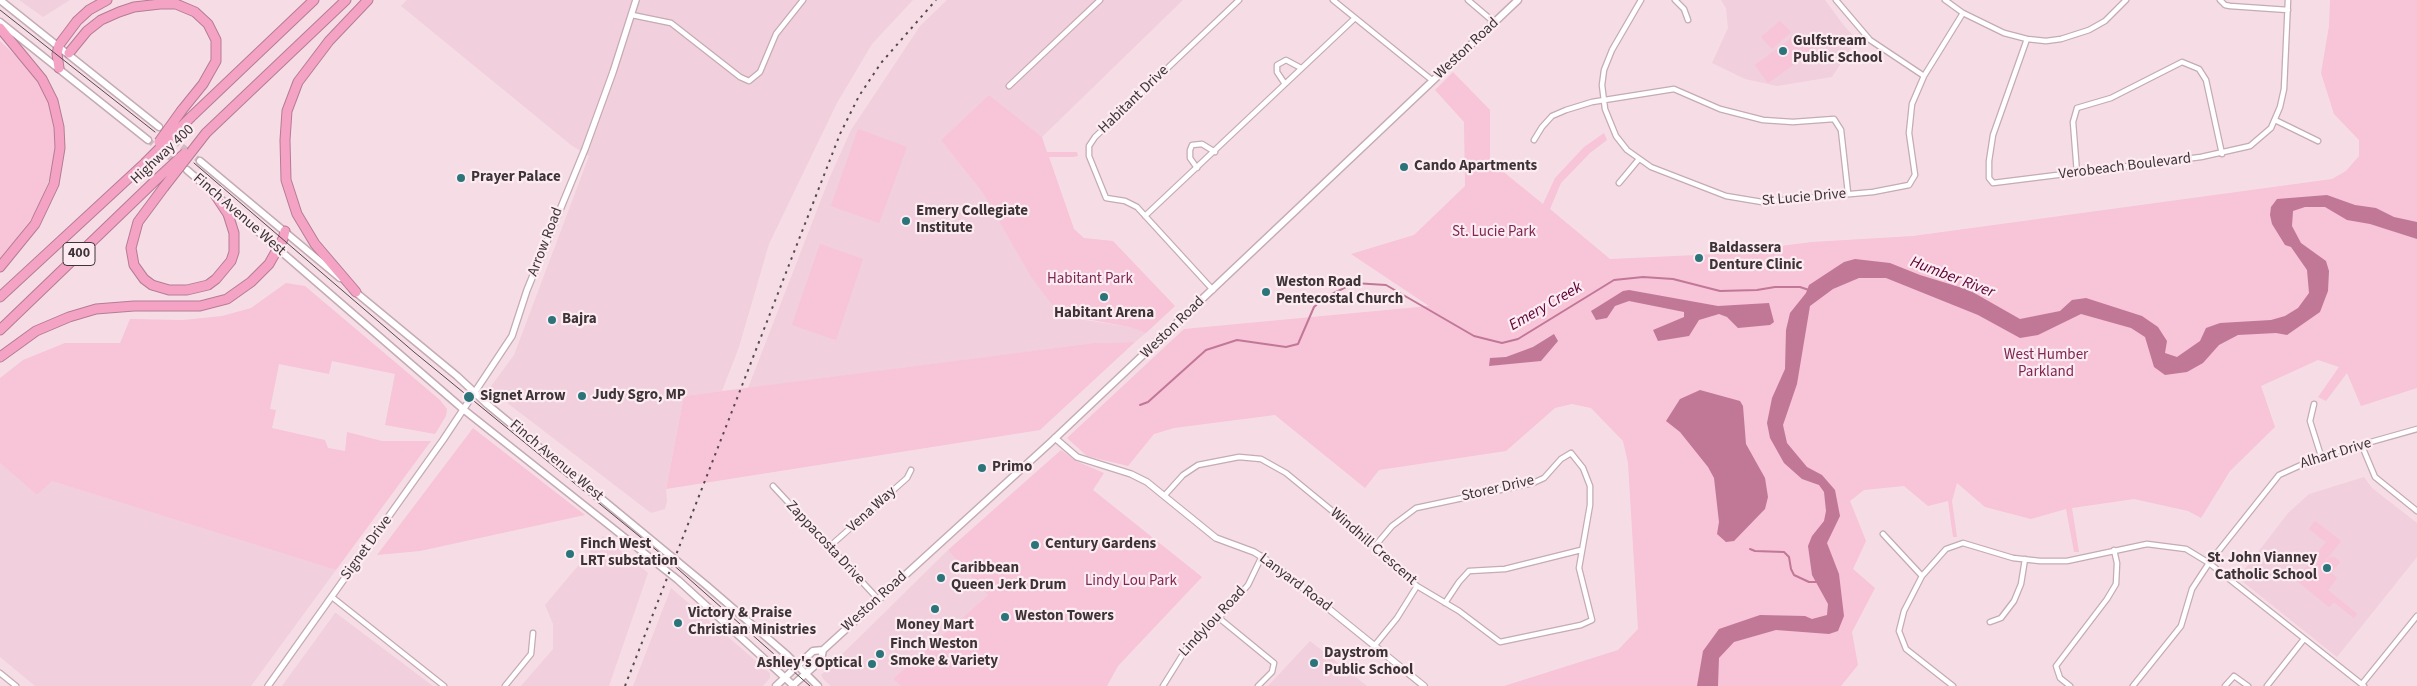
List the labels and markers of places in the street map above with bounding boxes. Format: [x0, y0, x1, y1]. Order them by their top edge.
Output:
place label: Gulfstream Public School [1793, 33, 1882, 68]
marker: Gulfstream Public School [1777, 45, 1789, 57]
place label: Cando Apartments [1414, 158, 1537, 176]
marker: Cando Apartments [1398, 161, 1410, 173]
place label: Prayer Palace [471, 169, 561, 187]
marker: Prayer Palace [455, 172, 467, 184]
place label: Emery Collegiate Institute [916, 203, 1028, 238]
marker: Emery Collegiate Institute [900, 215, 912, 227]
place label: Baldassera Denture Clinic [1709, 240, 1803, 275]
marker: Baldassera Denture Clinic [1693, 252, 1705, 264]
place label: Weston Road Pentecostal Church [1276, 274, 1403, 309]
marker: Weston Road Pentecostal Church [1260, 286, 1272, 298]
marker: Habitant Arena [1098, 291, 1110, 303]
place label: Habitant Arena [1054, 305, 1154, 323]
place label: Bajra [562, 311, 597, 329]
marker: Bajra [546, 314, 558, 326]
place label: Judy Sgro, MP [592, 387, 686, 405]
place label: Signet Arrow [480, 388, 566, 406]
marker: Signet Arrow [462, 390, 476, 404]
marker: Judy Sgro, MP [576, 390, 588, 402]
place label: Primo [992, 459, 1032, 477]
marker: Primo [976, 462, 988, 474]
place label: Finch West LRT substation [580, 536, 678, 571]
place label: Century Gardens [1045, 536, 1156, 554]
marker: Century Gardens [1029, 539, 1041, 551]
marker: Finch West LRT substation [564, 548, 576, 560]
place label: St. John Vianney Catholic School [2207, 550, 2317, 585]
place label: Caribbean Queen Jerk Drum [951, 560, 1066, 595]
marker: St. John Vianney Catholic School [2321, 562, 2333, 574]
marker: Caribbean Queen Jerk Drum [935, 572, 947, 584]
marker: Money Mart [929, 603, 941, 615]
place label: Victory & Praise Christian Ministries [688, 605, 816, 640]
place label: Weston Towers [1015, 608, 1114, 626]
marker: Weston Towers [999, 611, 1011, 623]
marker: Victory & Praise Christian Ministries [672, 617, 684, 629]
place label: Money Mart [896, 617, 974, 635]
place label: Finch Weston Smoke & Variety [890, 636, 998, 671]
place label: Daystrom Public School [1324, 645, 1413, 680]
marker: Finch Weston Smoke & Variety [874, 648, 886, 660]
place label: Ashley's Optical [757, 655, 862, 673]
marker: Daystrom Public School [1308, 657, 1320, 669]
marker: Ashley's Optical [866, 658, 878, 670]

